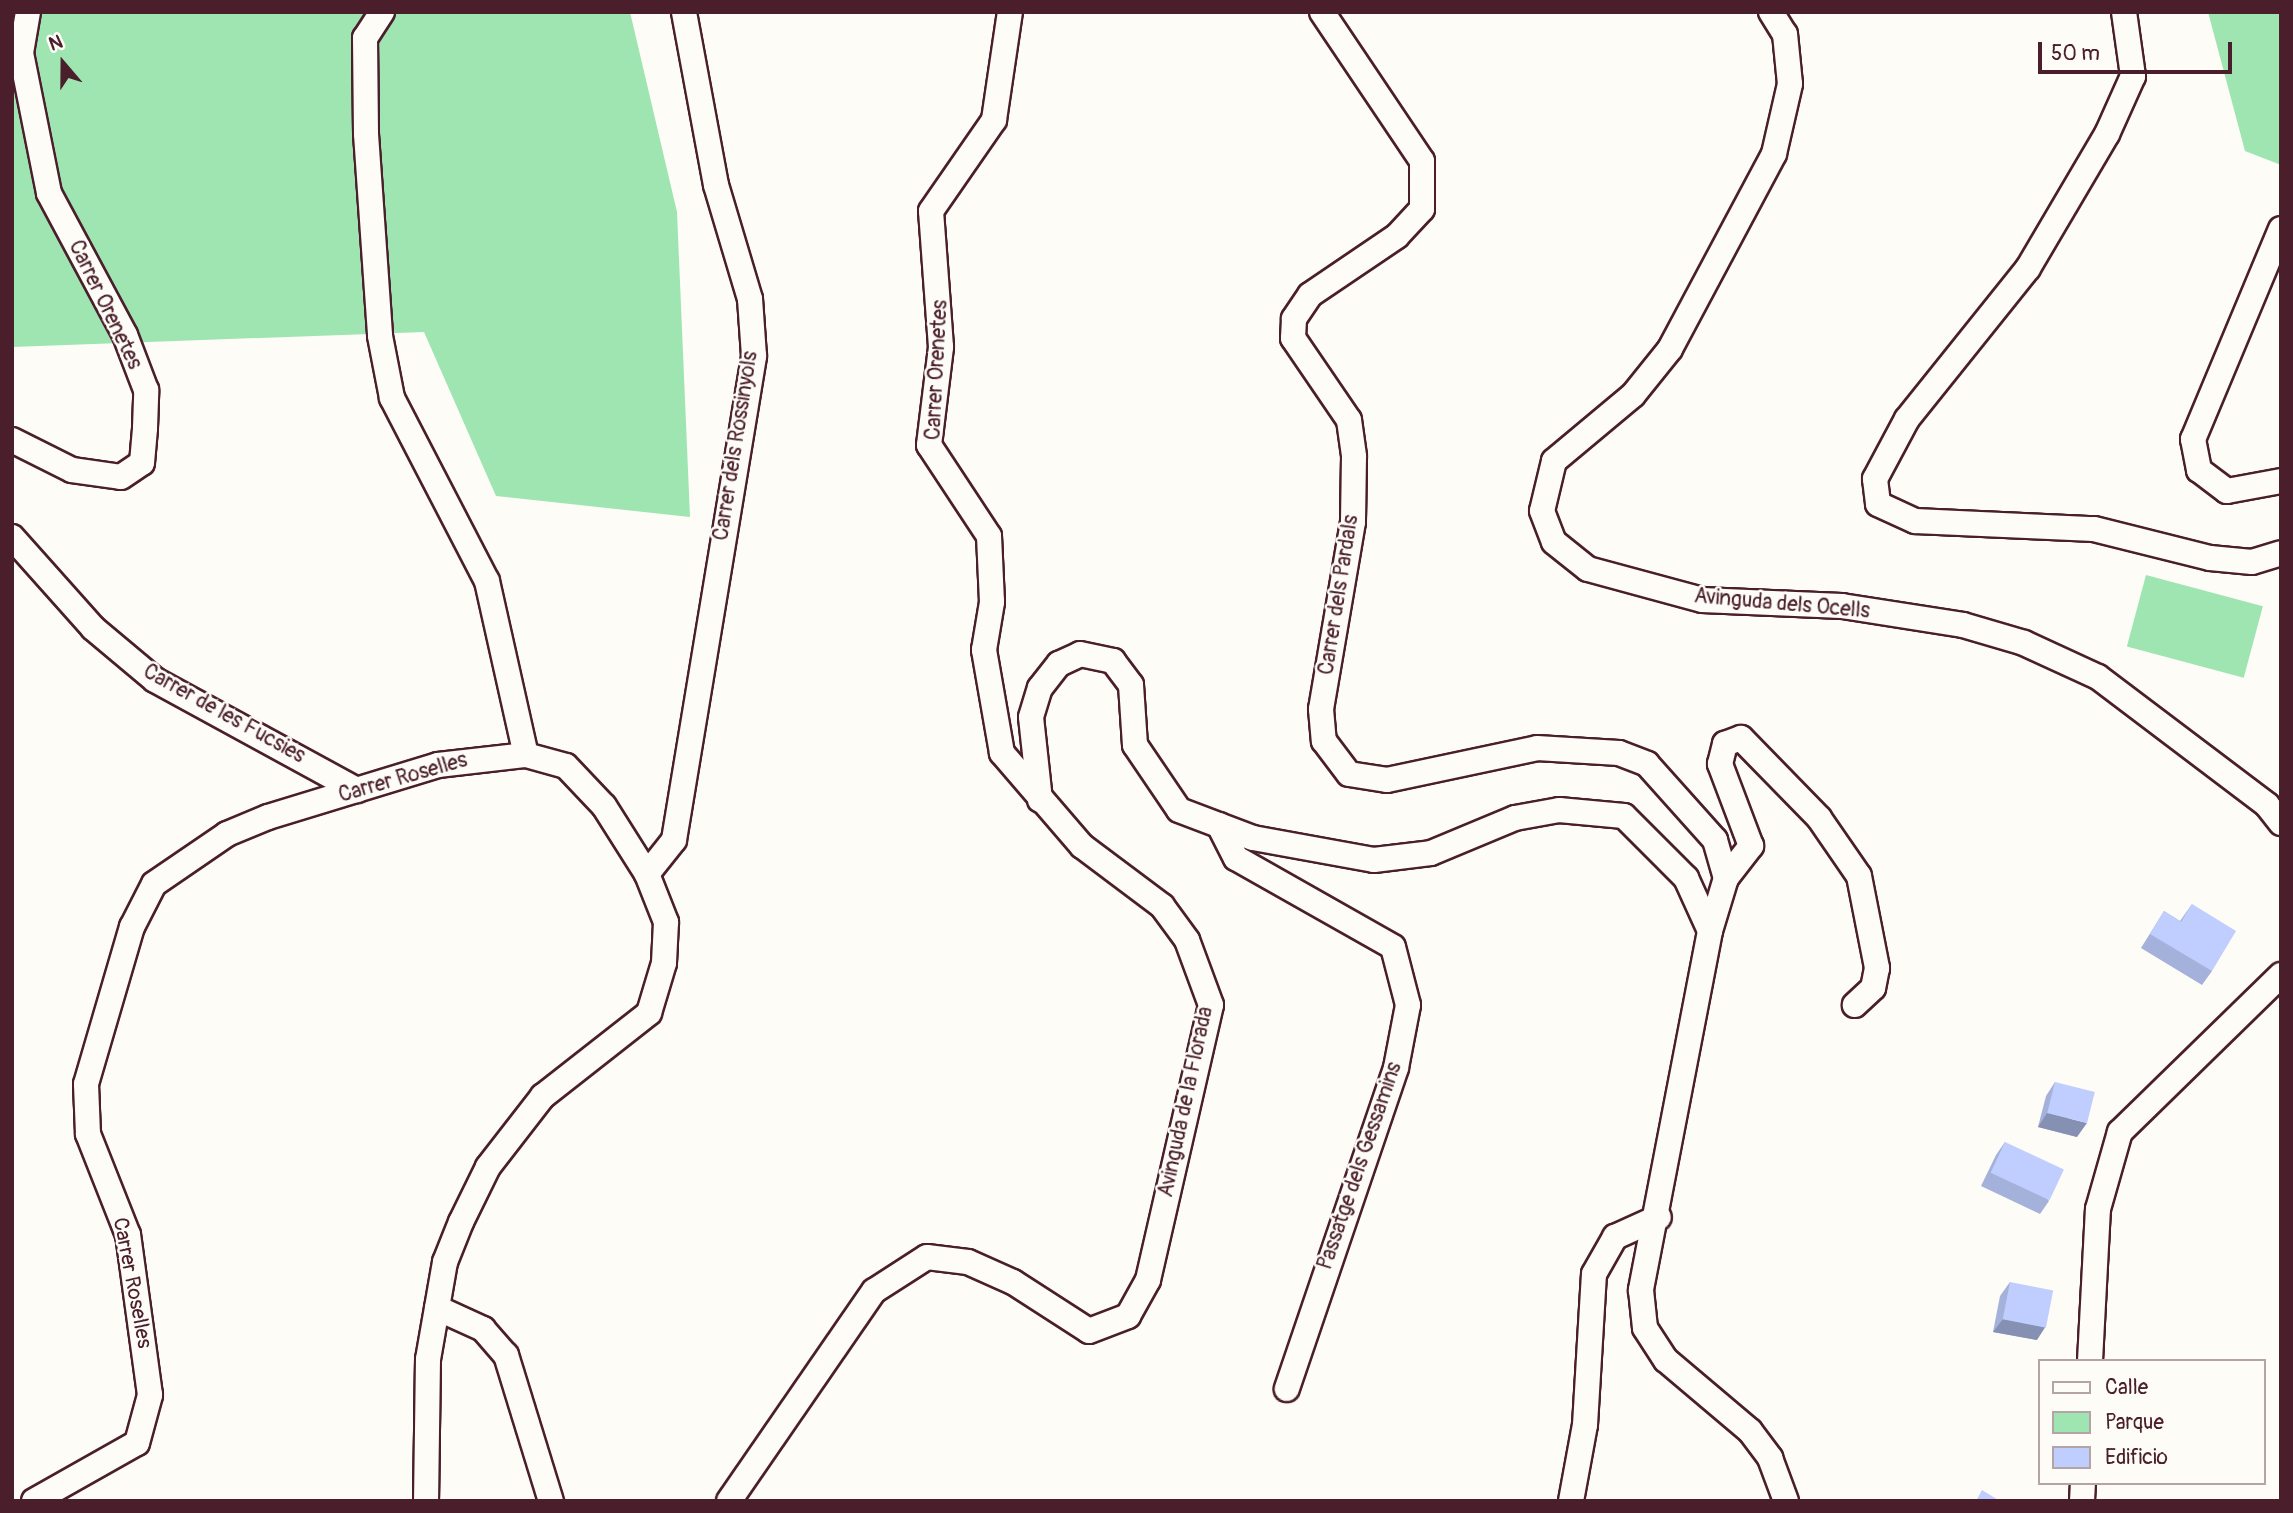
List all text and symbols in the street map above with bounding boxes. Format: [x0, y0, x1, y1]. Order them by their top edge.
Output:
north arrow [28, 28, 98, 98]
scale bar [2041, 28, 2235, 72]
text: N [46, 30, 66, 57]
text: 50 m [2051, 40, 2100, 67]
street label: Carrer Orenetes [63, 236, 147, 374]
street label: Carrer Orenetes [921, 299, 953, 441]
street label: Carrer dels Rossinyols [709, 350, 763, 542]
street label: Carrer dels Pardals [1314, 513, 1364, 677]
street label: Avinguda dels Ocells [1693, 584, 1871, 624]
street label: Carrer de les Fucsies [139, 659, 309, 769]
street label: Carrer Roselles [336, 748, 470, 808]
street label: Avinguda de la Florada [1154, 1005, 1218, 1199]
street label: Passatge dels Gessamins [1313, 1059, 1407, 1273]
street label: Carrer Roselles [107, 1216, 157, 1350]
legend [2038, 1359, 2265, 1485]
text: Calle [2105, 1374, 2148, 1401]
text: Parque [2105, 1409, 2164, 1436]
text: Edificio [2105, 1444, 2168, 1471]

